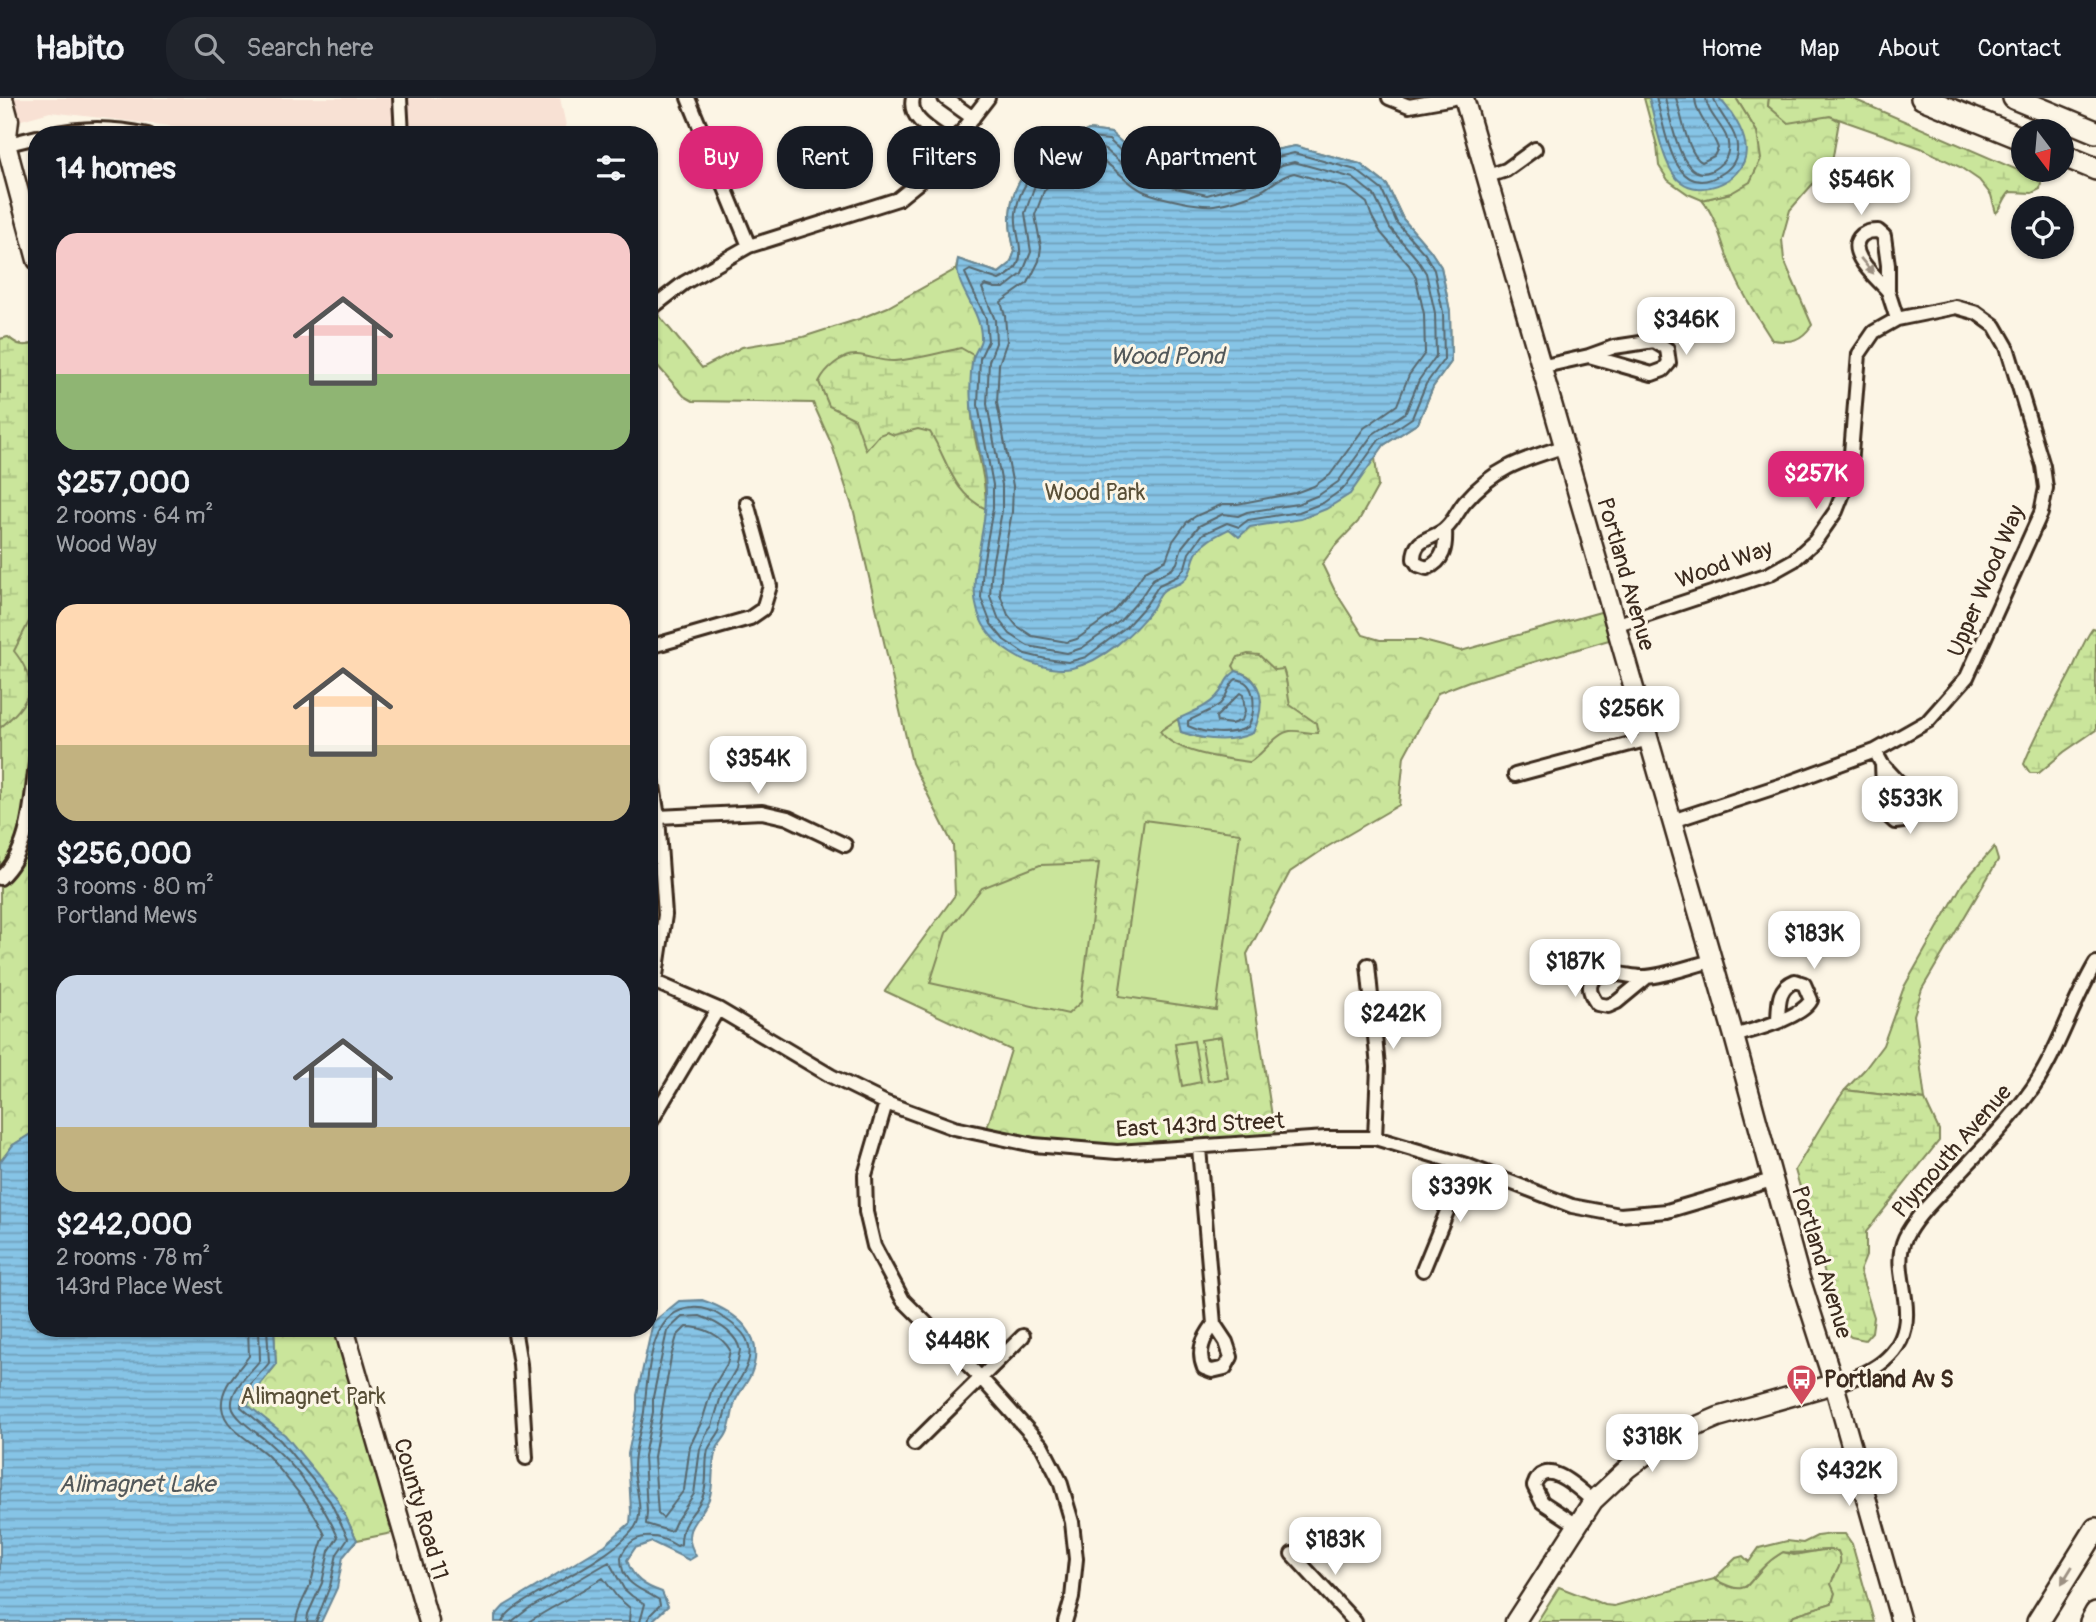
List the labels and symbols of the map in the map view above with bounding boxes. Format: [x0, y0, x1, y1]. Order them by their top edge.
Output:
north arrow [2011, 119, 2074, 182]
pin: $546K [1812, 158, 1910, 217]
one-way arrow [1859, 257, 1875, 275]
pin: $346K [1637, 298, 1735, 357]
water label: Wood Pond [1110, 342, 1227, 371]
pin: $257K [1767, 452, 1865, 511]
park label: Wood Park [1045, 478, 1146, 507]
street label: Portland Avenue [1590, 494, 1662, 655]
street label: Upper Wood Way [1941, 500, 2031, 661]
street label: Wood Way [1672, 533, 1776, 595]
pin: $256K [1582, 686, 1680, 746]
pin: $354K [709, 736, 807, 796]
pin: $533K [1861, 776, 1959, 836]
pin: $183K [1765, 912, 1863, 971]
pin: $187K [1526, 940, 1624, 999]
pin: $242K [1344, 992, 1442, 1051]
street label: Plymouth Avenue [1886, 1078, 2019, 1224]
street label: East 143rd Street [1115, 1106, 1286, 1144]
pin: $339K [1411, 1164, 1509, 1224]
street label: Portland Avenue [1785, 1182, 1859, 1342]
pin: $448K [908, 1318, 1006, 1378]
bus stop icon: Portland Av S [1784, 1362, 1818, 1406]
place label: Portland Av S [1824, 1365, 1954, 1394]
park label: Alimagnet Park [240, 1382, 386, 1411]
pin: $318K [1603, 1414, 1701, 1474]
street label: County Road 11 [387, 1435, 455, 1583]
pin: $432K [1800, 1448, 1898, 1508]
water label: Alimagnet Lake [59, 1470, 217, 1499]
pin: $183K [1286, 1518, 1384, 1577]
one-way arrow [2060, 1566, 2073, 1585]

